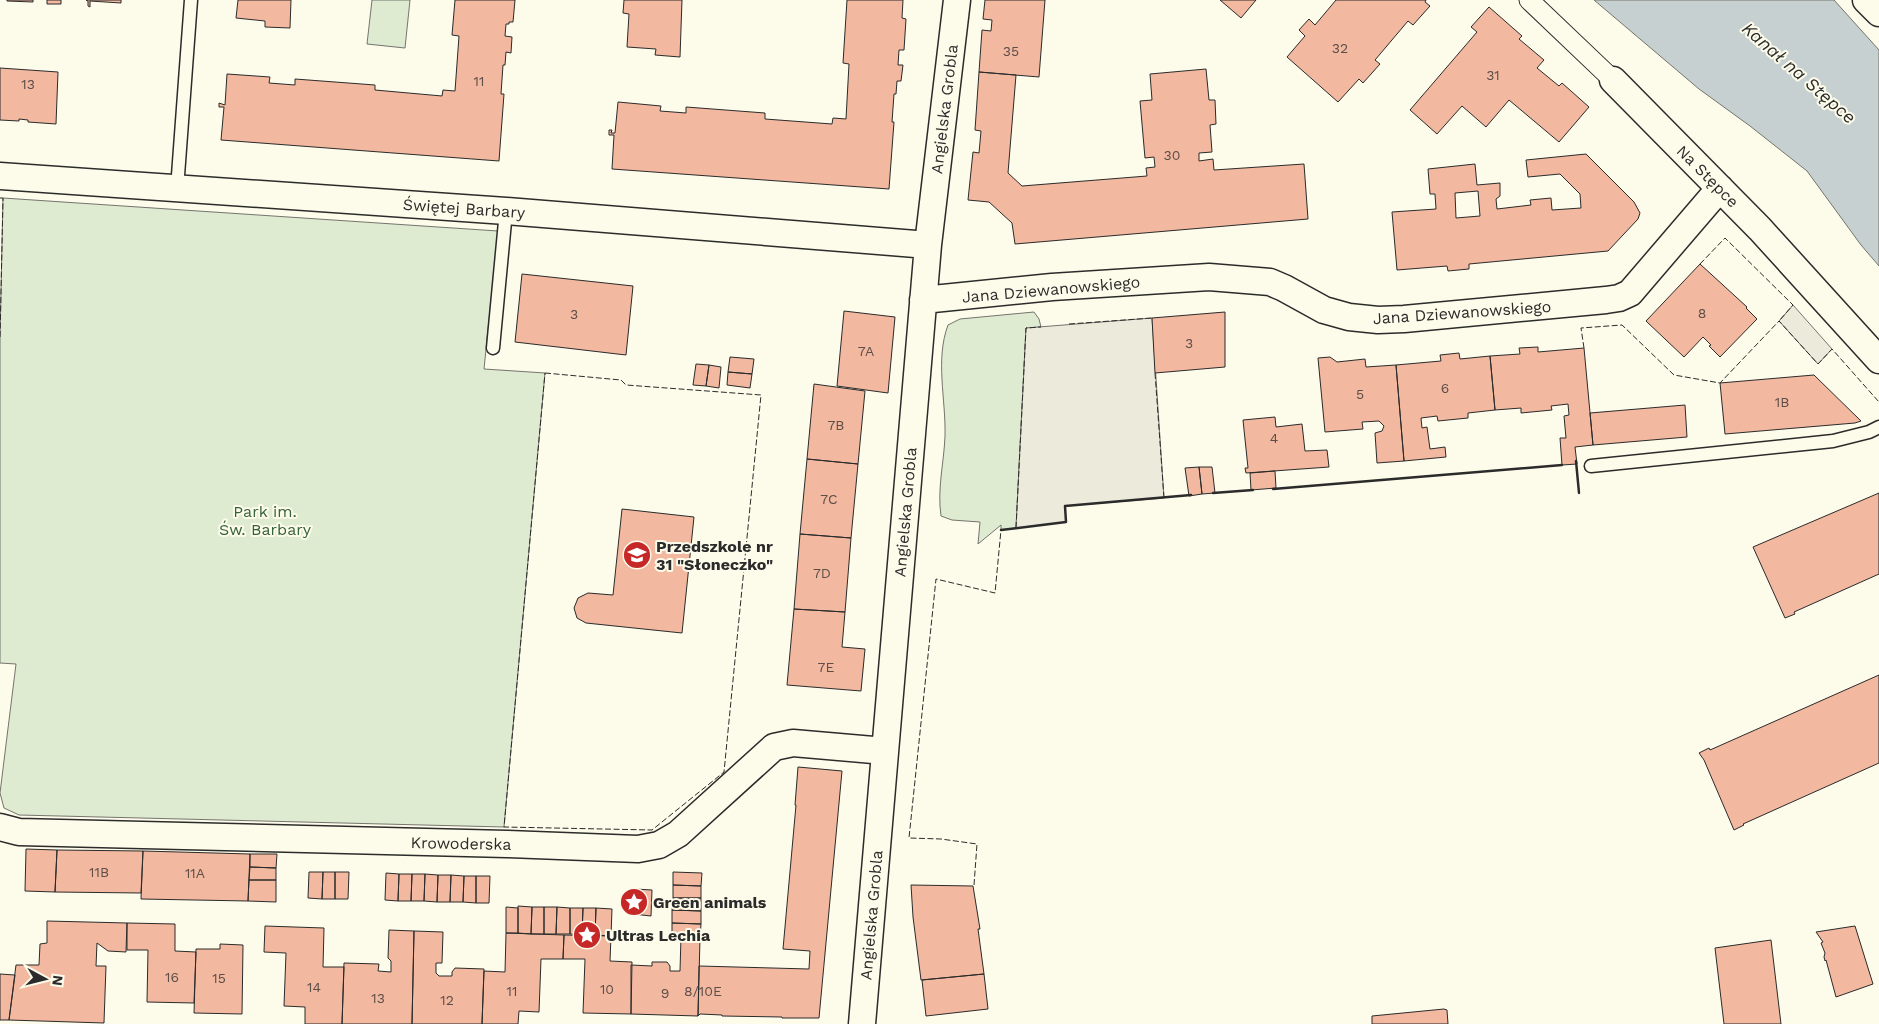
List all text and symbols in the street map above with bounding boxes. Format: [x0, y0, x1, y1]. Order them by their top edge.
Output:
water label: Kanał na Stępce [1738, 18, 1861, 128]
house number: 32 [1332, 40, 1348, 56]
street label: Angielska Grobla [927, 43, 962, 175]
house number: 35 [1003, 43, 1019, 59]
house number: 31 [1486, 67, 1500, 83]
house number: 11 [474, 73, 484, 89]
house number: 13 [21, 76, 35, 92]
street label: Na Stępce [1673, 141, 1743, 211]
house number: 30 [1164, 147, 1180, 163]
street label: Świętej Barbary [402, 195, 526, 222]
street label: Jana Dziewanowskiego [961, 272, 1141, 307]
street label: Jana Dziewanowskiego [1372, 297, 1552, 328]
house number: 8 [1698, 305, 1706, 321]
house number: 3 [570, 306, 578, 322]
house number: 3 [1185, 335, 1193, 351]
house number: 7A [858, 343, 874, 359]
house number: 6 [1441, 380, 1449, 396]
house number: 5 [1356, 386, 1364, 402]
house number: 1B [1775, 394, 1789, 410]
house number: 7B [828, 417, 845, 433]
house number: 4 [1270, 430, 1278, 446]
street label: Angielska Grobla [890, 446, 921, 578]
house number: 7C [820, 491, 838, 507]
park label: Park im. Św. Barbary [219, 502, 312, 539]
place label: Przedszkole nr 31 "Słoneczko" [656, 537, 773, 574]
school or university icon: Przedszkole nr 31 "Słoneczko" [622, 540, 652, 570]
house number: 7D [813, 565, 831, 581]
house number: 7E [818, 659, 834, 675]
street label: Krowoderska [410, 833, 512, 854]
street label: Angielska Grobla [856, 849, 887, 981]
house number: 11B [89, 864, 109, 880]
house number: 11A [185, 865, 205, 881]
place icon: Green animals [619, 887, 649, 917]
place label: Green animals [653, 893, 767, 912]
place icon: Ultras Lechia [572, 920, 602, 950]
place label: Ultras Lechia [606, 926, 711, 945]
north arrow [20, 954, 70, 1004]
house number: 16 [165, 969, 179, 985]
house number: 15 [212, 970, 226, 986]
text: N [49, 974, 66, 987]
house number: 14 [307, 979, 321, 995]
house number: 10 [600, 981, 614, 997]
house number: 11 [507, 983, 517, 999]
house number: 8/10E [684, 983, 722, 999]
house number: 9 [661, 985, 669, 1001]
house number: 13 [371, 990, 385, 1006]
house number: 12 [440, 992, 454, 1008]

